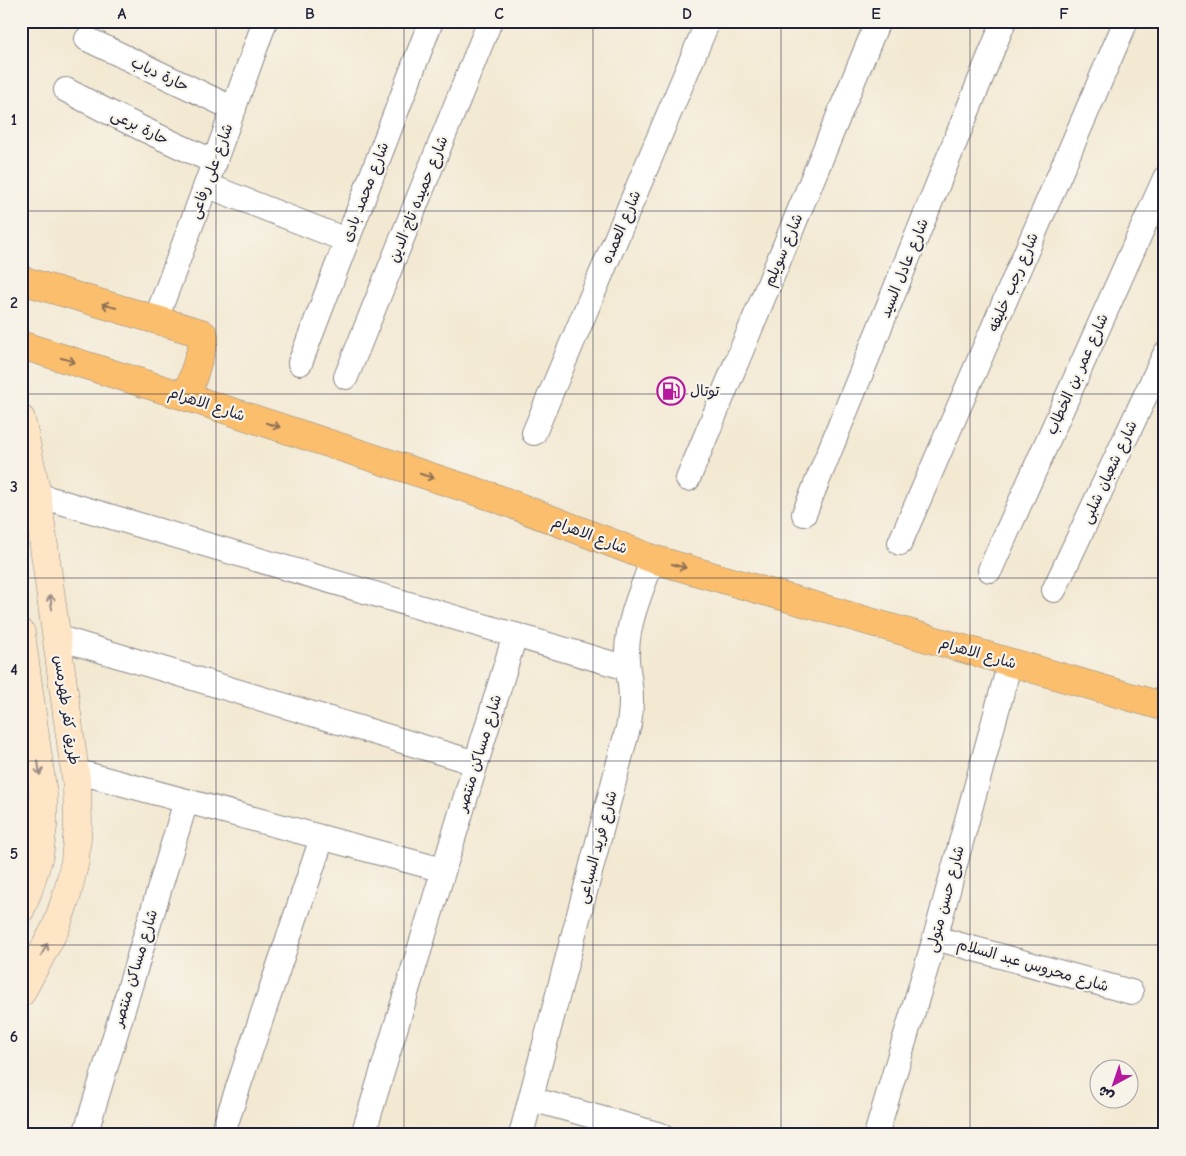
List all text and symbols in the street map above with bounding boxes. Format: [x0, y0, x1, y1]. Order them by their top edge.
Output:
text: A [118, 5, 127, 23]
text: B [305, 5, 315, 23]
text: C [494, 5, 504, 23]
text: D [682, 5, 692, 23]
text: E [871, 5, 881, 23]
text: F [1059, 5, 1069, 23]
street label: حارة دياب [128, 53, 192, 95]
street label: حارة برعى [108, 105, 172, 150]
text: 1 [11, 111, 17, 129]
street label: شارع على رفاعى [185, 121, 237, 221]
street label: شارع حميده تاج الدين [384, 133, 453, 265]
street label: شارع محمد بادى [338, 139, 393, 245]
street label: شارع العمده [597, 188, 645, 267]
street label: شارع سويلم [760, 211, 809, 290]
street label: شارع عادل السيد [876, 216, 933, 321]
street label: شارع رجب خليفه [984, 230, 1043, 335]
text: 2 [10, 294, 18, 312]
one-way arrow [101, 300, 117, 310]
street label: شارع عمر بن الخطاب [1042, 311, 1113, 438]
one-way arrow [59, 355, 75, 365]
fuel station icon: توتال [656, 376, 686, 406]
place label: توتال [690, 382, 720, 400]
street label: شارع الاهرام [166, 383, 247, 428]
street label: شارع شعبان شلبى [1077, 418, 1142, 527]
one-way arrow [264, 421, 280, 431]
one-way arrow [419, 472, 434, 481]
text: 3 [10, 478, 18, 496]
street label: شارع الاهرام [549, 512, 630, 560]
one-way arrow [670, 562, 686, 572]
one-way arrow [46, 595, 56, 611]
street label: شارع الاهرام [937, 633, 1018, 675]
street label: طريق كفر طهرمس [50, 654, 84, 766]
text: 4 [10, 661, 18, 679]
street label: شارع مساكن منتصر [452, 692, 506, 815]
one-way arrow [35, 760, 45, 776]
street label: شارع فريد السباعى [573, 789, 622, 906]
street label: شارع حسن متولى [922, 844, 969, 955]
text: 5 [10, 845, 18, 863]
street label: شارع مساكن منتصر [108, 907, 162, 1030]
street label: شارع محروس عبد السلام [955, 935, 1111, 997]
one-way arrow [40, 943, 49, 958]
text: 6 [10, 1028, 18, 1046]
north arrow [1088, 1058, 1138, 1108]
text: ش [1095, 1082, 1117, 1105]

